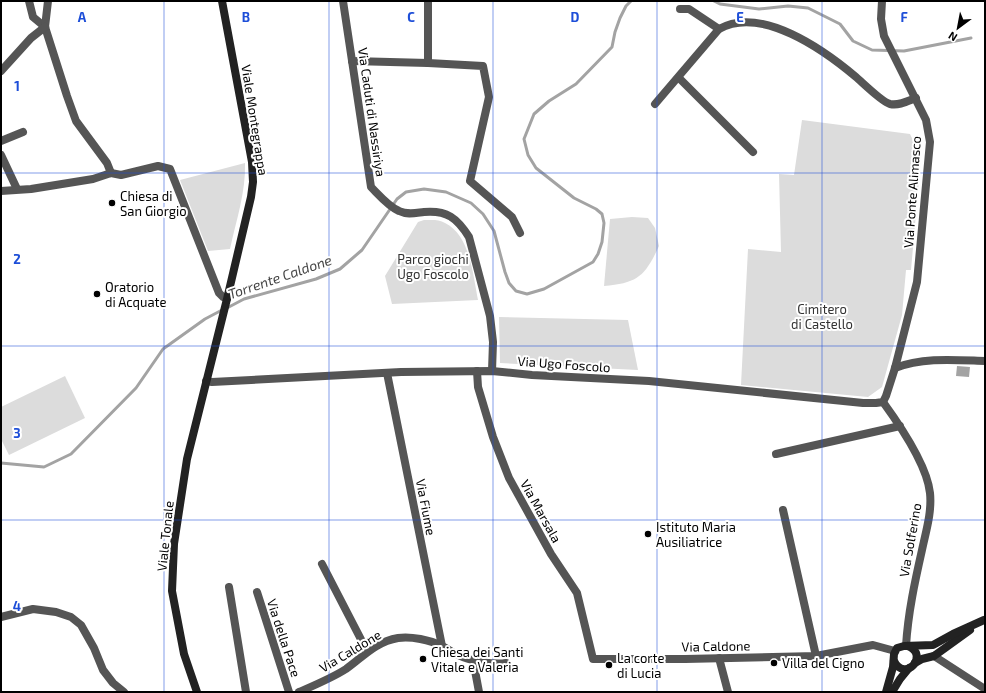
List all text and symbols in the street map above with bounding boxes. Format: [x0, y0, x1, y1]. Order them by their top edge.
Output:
north arrow [938, 8, 978, 48]
text: A [78, 9, 87, 25]
text: B [242, 9, 250, 25]
text: C [407, 9, 415, 25]
text: D [571, 9, 580, 25]
text: E [736, 9, 744, 25]
text: F [900, 9, 908, 25]
text: N [946, 29, 959, 45]
street label: Via Caduti di Nassiriya [355, 46, 389, 178]
street label: Viale Montegrappa [238, 63, 272, 177]
text: 1 [14, 78, 20, 94]
street label: Via Ponte Alimasco [900, 135, 924, 249]
place label: Chiesa di San Giorgio [120, 188, 187, 219]
marker: Chiesa di San Giorgio [107, 198, 117, 208]
text: 2 [13, 251, 21, 267]
water label: Torrente Caldone [226, 251, 334, 302]
park label: Parco giochi Ugo Foscolo [397, 251, 469, 282]
place label: Oratorio di Acquate [105, 279, 167, 310]
marker: Oratorio di Acquate [92, 289, 102, 299]
park label: Cimitero di Castello [791, 301, 853, 332]
street label: Via Ugo Foscolo [517, 353, 611, 375]
text: 3 [13, 425, 21, 441]
street label: Via Fiume [413, 477, 439, 537]
street label: Via Marsala [517, 477, 565, 545]
street label: Viale Tonale [153, 500, 177, 572]
street label: Via Solferino [896, 502, 924, 578]
place label: Istituto Maria Ausiliatrice [656, 519, 736, 550]
marker: Istituto Maria Ausiliatrice [643, 529, 653, 539]
street label: Via della Pace [264, 597, 304, 679]
text: 4 [13, 598, 21, 614]
street label: Via Caldone [316, 626, 384, 676]
street label: Via Caldone [681, 637, 751, 655]
place label: Chiesa dei Santi Vitale e Valeria [431, 644, 524, 675]
place label: La corte di Lucia [617, 650, 665, 681]
marker: Chiesa dei Santi Vitale e Valeria [418, 654, 428, 664]
place label: Villa del Cigno [782, 655, 865, 671]
marker: Villa del Cigno [769, 658, 779, 668]
marker: La corte di Lucia [604, 660, 614, 670]

